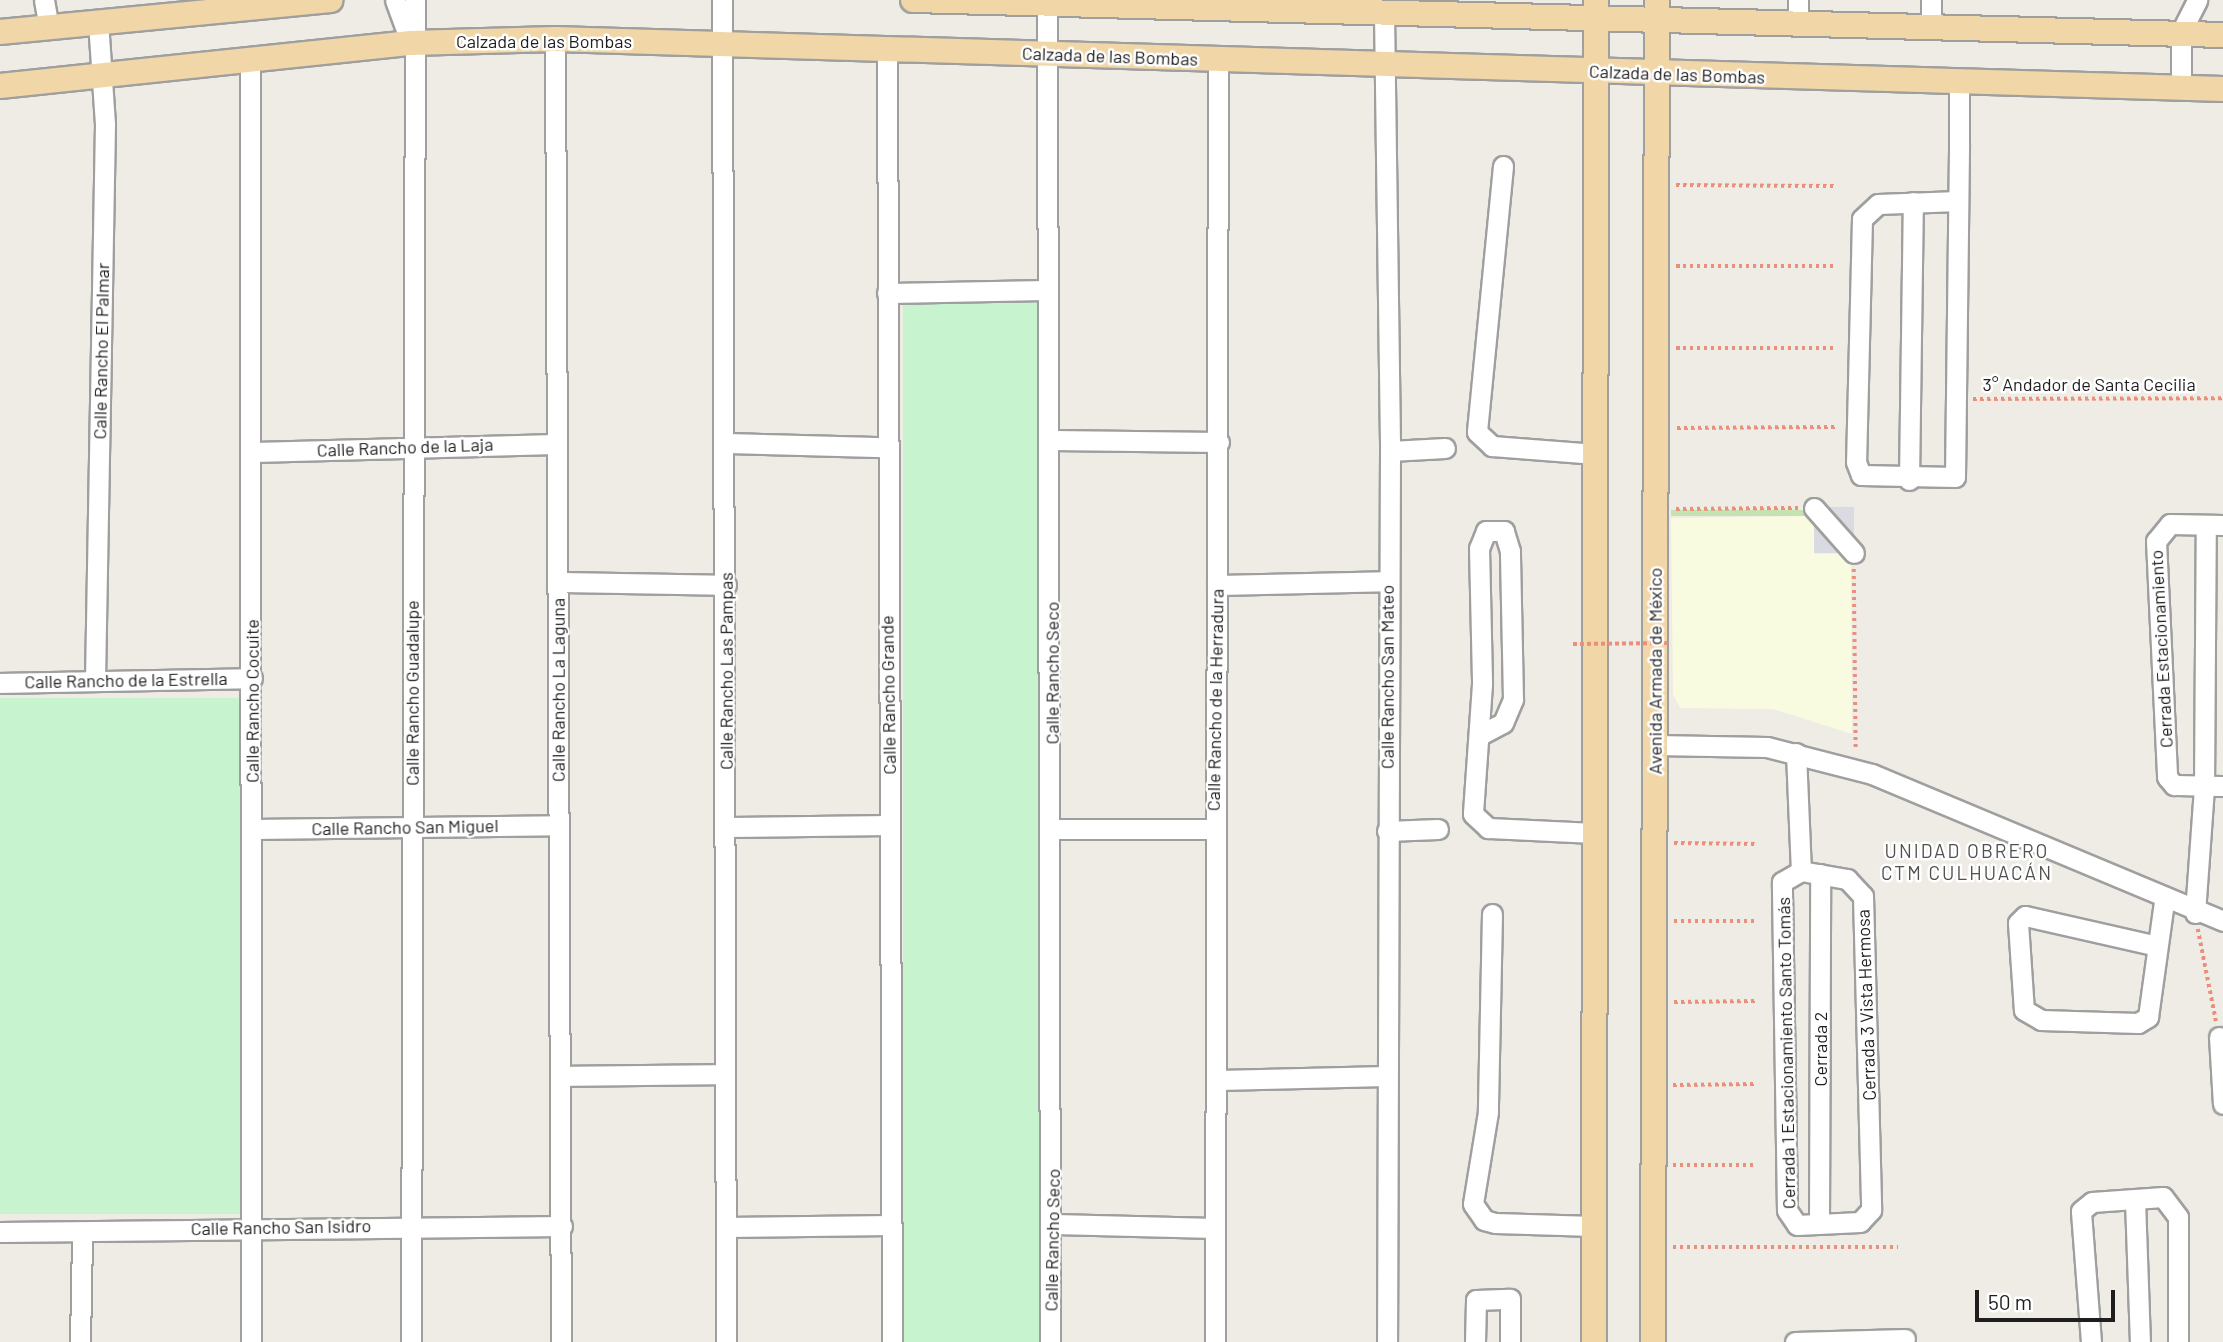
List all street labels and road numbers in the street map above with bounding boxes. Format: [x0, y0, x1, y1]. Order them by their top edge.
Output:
street label: Calzada de las Bombas [456, 30, 632, 52]
street label: Calzada de las Bombas [1022, 42, 1198, 70]
street label: Calzada de las Bombas [1589, 60, 1765, 88]
street label: Calle Rancho El Palmar [89, 262, 113, 440]
street label: 3° Andador de Santa Cecilia [1982, 373, 2196, 395]
street label: Calle Rancho de la Laja [316, 433, 494, 461]
street label: Cerrada Estacionamiento [2145, 549, 2177, 749]
street label: Avenida Armada de México [1644, 568, 1666, 774]
street label: Calle Rancho Las Pampas [715, 572, 737, 770]
street label: Calle Rancho San Mateo [1376, 585, 1398, 769]
street label: Calle Rancho de la Herradura [1202, 589, 1228, 811]
street label: Calle Rancho La Laguna [547, 598, 569, 782]
street label: Calle Rancho Guadalupe [401, 600, 423, 786]
street label: Calle Rancho Seco [1041, 602, 1063, 744]
street label: Calle Rancho Grande [876, 615, 900, 775]
street label: Calle Rancho Cocuite [241, 619, 263, 783]
street label: Calle Rancho de la Estrella [24, 667, 228, 693]
street label: Calle Rancho San Miguel [311, 815, 499, 839]
street label: Cerrada 1 Estacionamiento Santo Tomás [1772, 897, 1800, 1209]
street label: Cerrada 3 Vista Hermosa [1852, 909, 1880, 1101]
street label: Cerrada 2 [1809, 1011, 1831, 1087]
street label: Calle Rancho Seco [1040, 1168, 1064, 1312]
street label: Calle Rancho San Isidro [191, 1215, 371, 1239]

